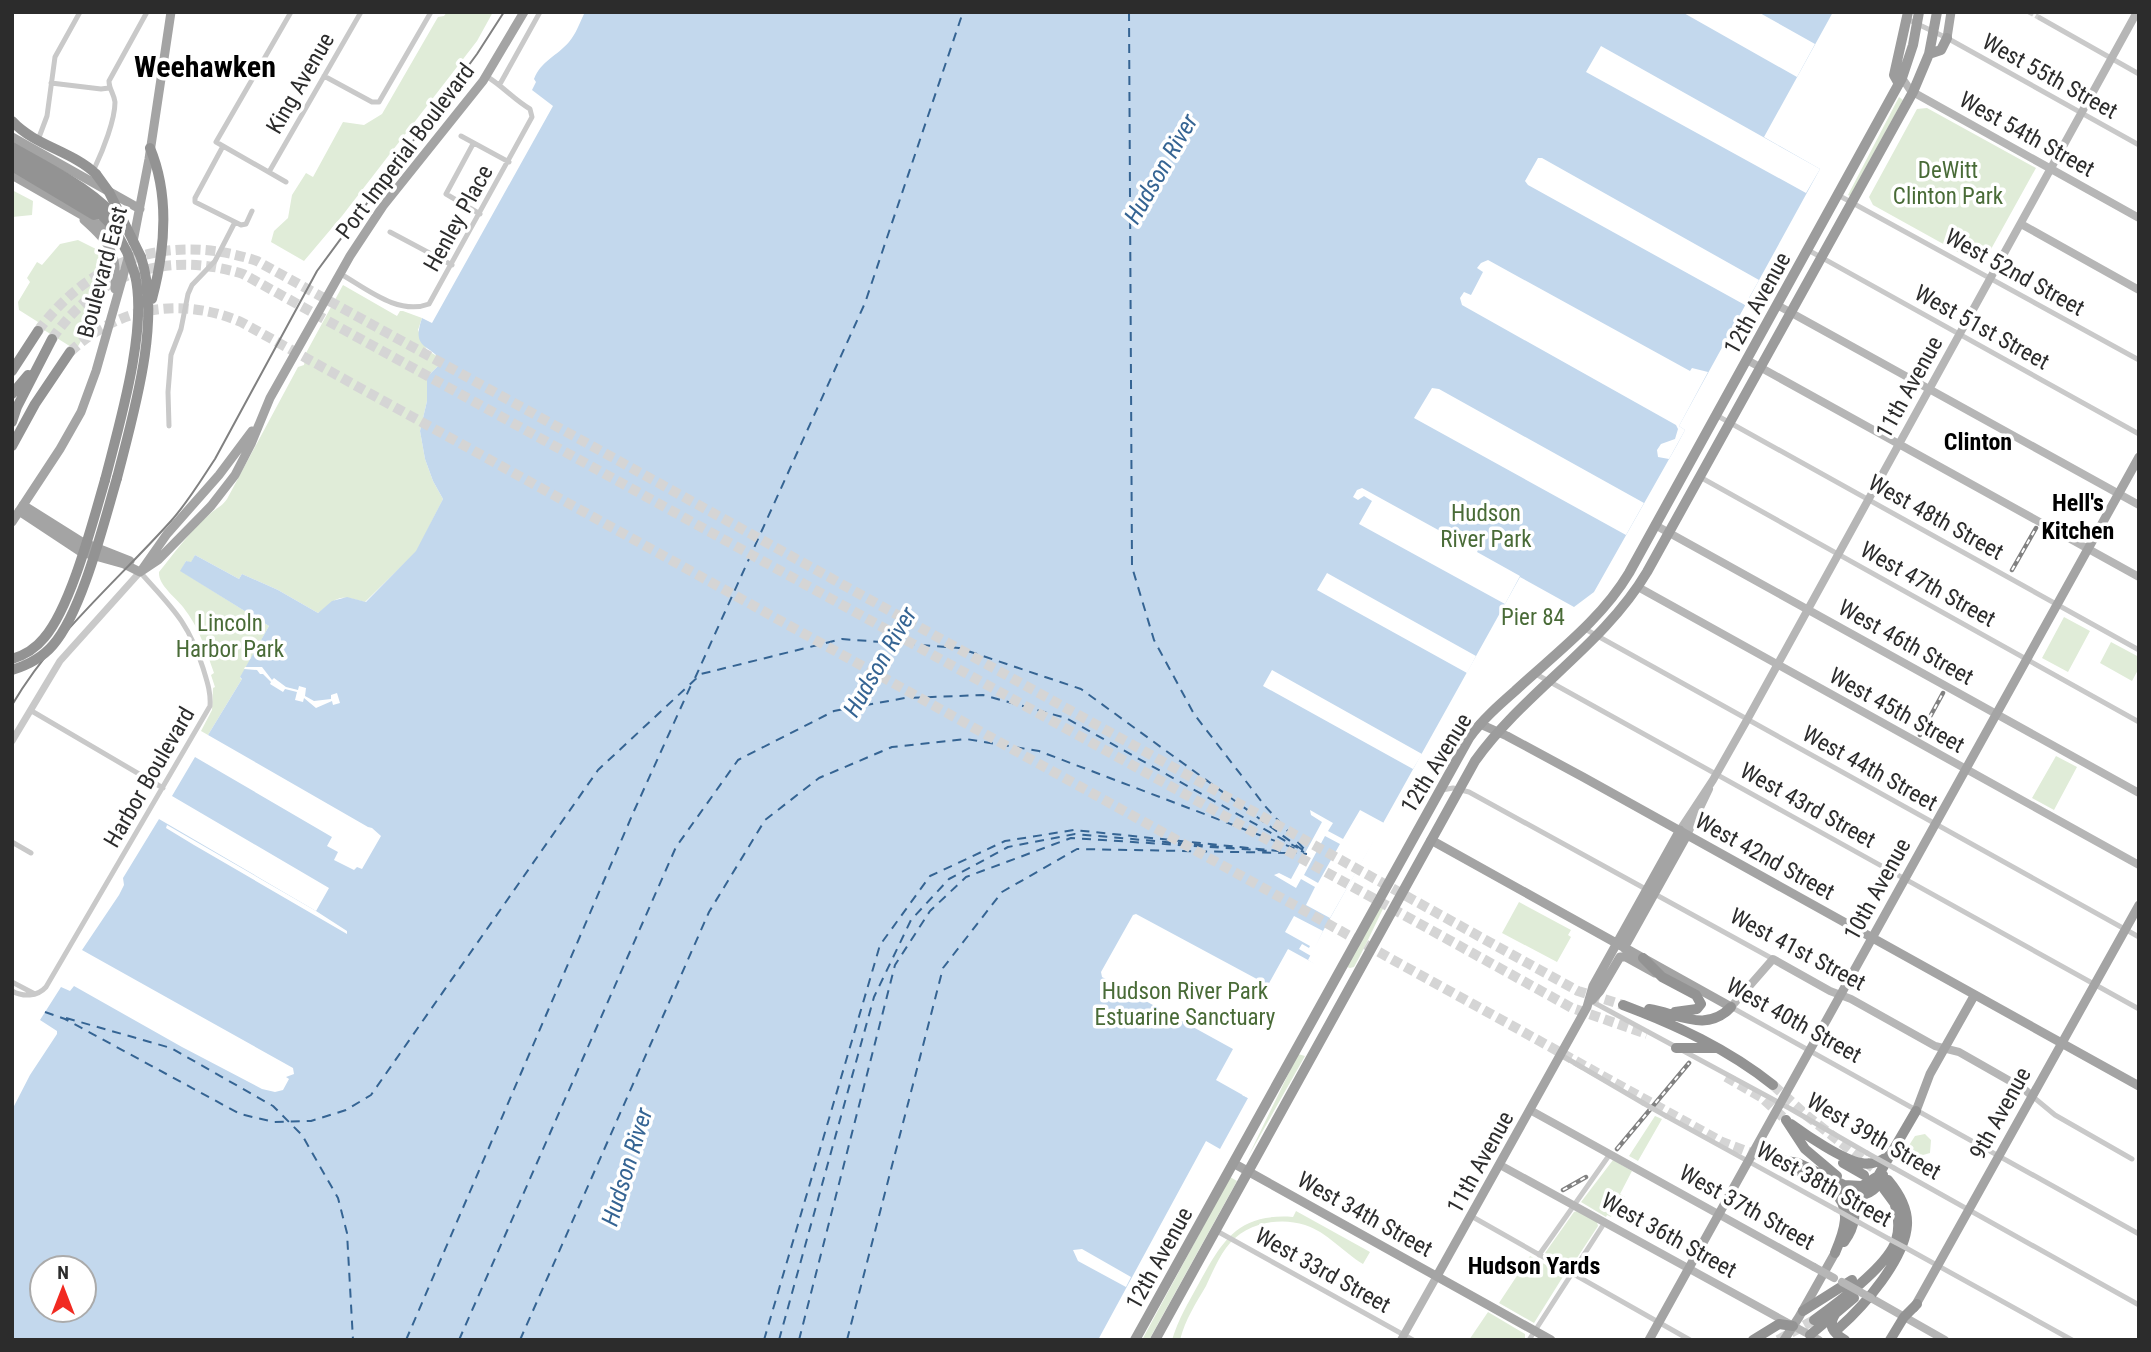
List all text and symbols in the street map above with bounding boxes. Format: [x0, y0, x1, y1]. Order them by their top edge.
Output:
street label: King Avenue [261, 28, 340, 138]
street label: West 55th Street [1977, 28, 2122, 125]
district label: Weehawken [134, 49, 276, 84]
street label: Port Imperial Boulevard [331, 58, 480, 244]
street label: West 54th Street [1954, 86, 2099, 183]
water label: Hudson River [1118, 108, 1204, 229]
park label: DeWitt Clinton Park [1893, 157, 2004, 210]
street label: Henley Place [418, 160, 499, 276]
street label: Boulevard East [72, 203, 133, 341]
street label: West 52nd Street [1940, 223, 2089, 322]
street label: 12th Avenue [1718, 248, 1796, 359]
street label: West 51st Street [1910, 279, 2054, 376]
street label: 11th Avenue [1870, 332, 1948, 443]
district label: Clinton [1944, 428, 2012, 456]
street label: West 48th Street [1863, 469, 2008, 566]
district label: Hell's Kitchen [2042, 489, 2114, 545]
park label: Hudson River Park [1440, 500, 1532, 553]
street label: West 47th Street [1855, 536, 2000, 633]
street label: West 46th Street [1833, 594, 1978, 691]
water label: Hudson River [837, 601, 923, 722]
park label: Pier 84 [1501, 604, 1565, 631]
park label: Lincoln Harbor Park [176, 610, 285, 663]
street label: West 45th Street [1824, 662, 1969, 759]
street label: Harbor Boulevard [98, 702, 200, 852]
street label: 12th Avenue [1395, 709, 1478, 818]
street label: West 44th Street [1797, 720, 1942, 817]
street label: West 43rd Street [1735, 757, 1880, 854]
street label: West 42nd Street [1690, 807, 1839, 906]
street label: 10th Avenue [1838, 834, 1916, 945]
street label: West 41st Street [1725, 902, 1870, 997]
street label: West 40th Street [1721, 972, 1866, 1069]
park label: Hudson River Park Estuarine Sanctuary [1095, 978, 1276, 1031]
street label: 9th Avenue [1964, 1063, 2037, 1164]
street label: West 39th Street [1802, 1087, 1946, 1186]
water label: Hudson River [596, 1104, 658, 1229]
street label: 11th Avenue [1441, 1107, 1519, 1218]
street label: West 38th Street [1751, 1136, 1896, 1233]
street label: West 37th Street [1674, 1159, 1819, 1256]
street label: West 34th Street [1292, 1166, 1437, 1263]
street label: West 36th Street [1596, 1187, 1741, 1284]
street label: 12th Avenue [1120, 1203, 1198, 1314]
street label: West 33rd Street [1250, 1222, 1395, 1319]
district label: Hudson Yards [1468, 1252, 1600, 1280]
north arrow [28, 1254, 98, 1324]
text: N [57, 1261, 69, 1284]

